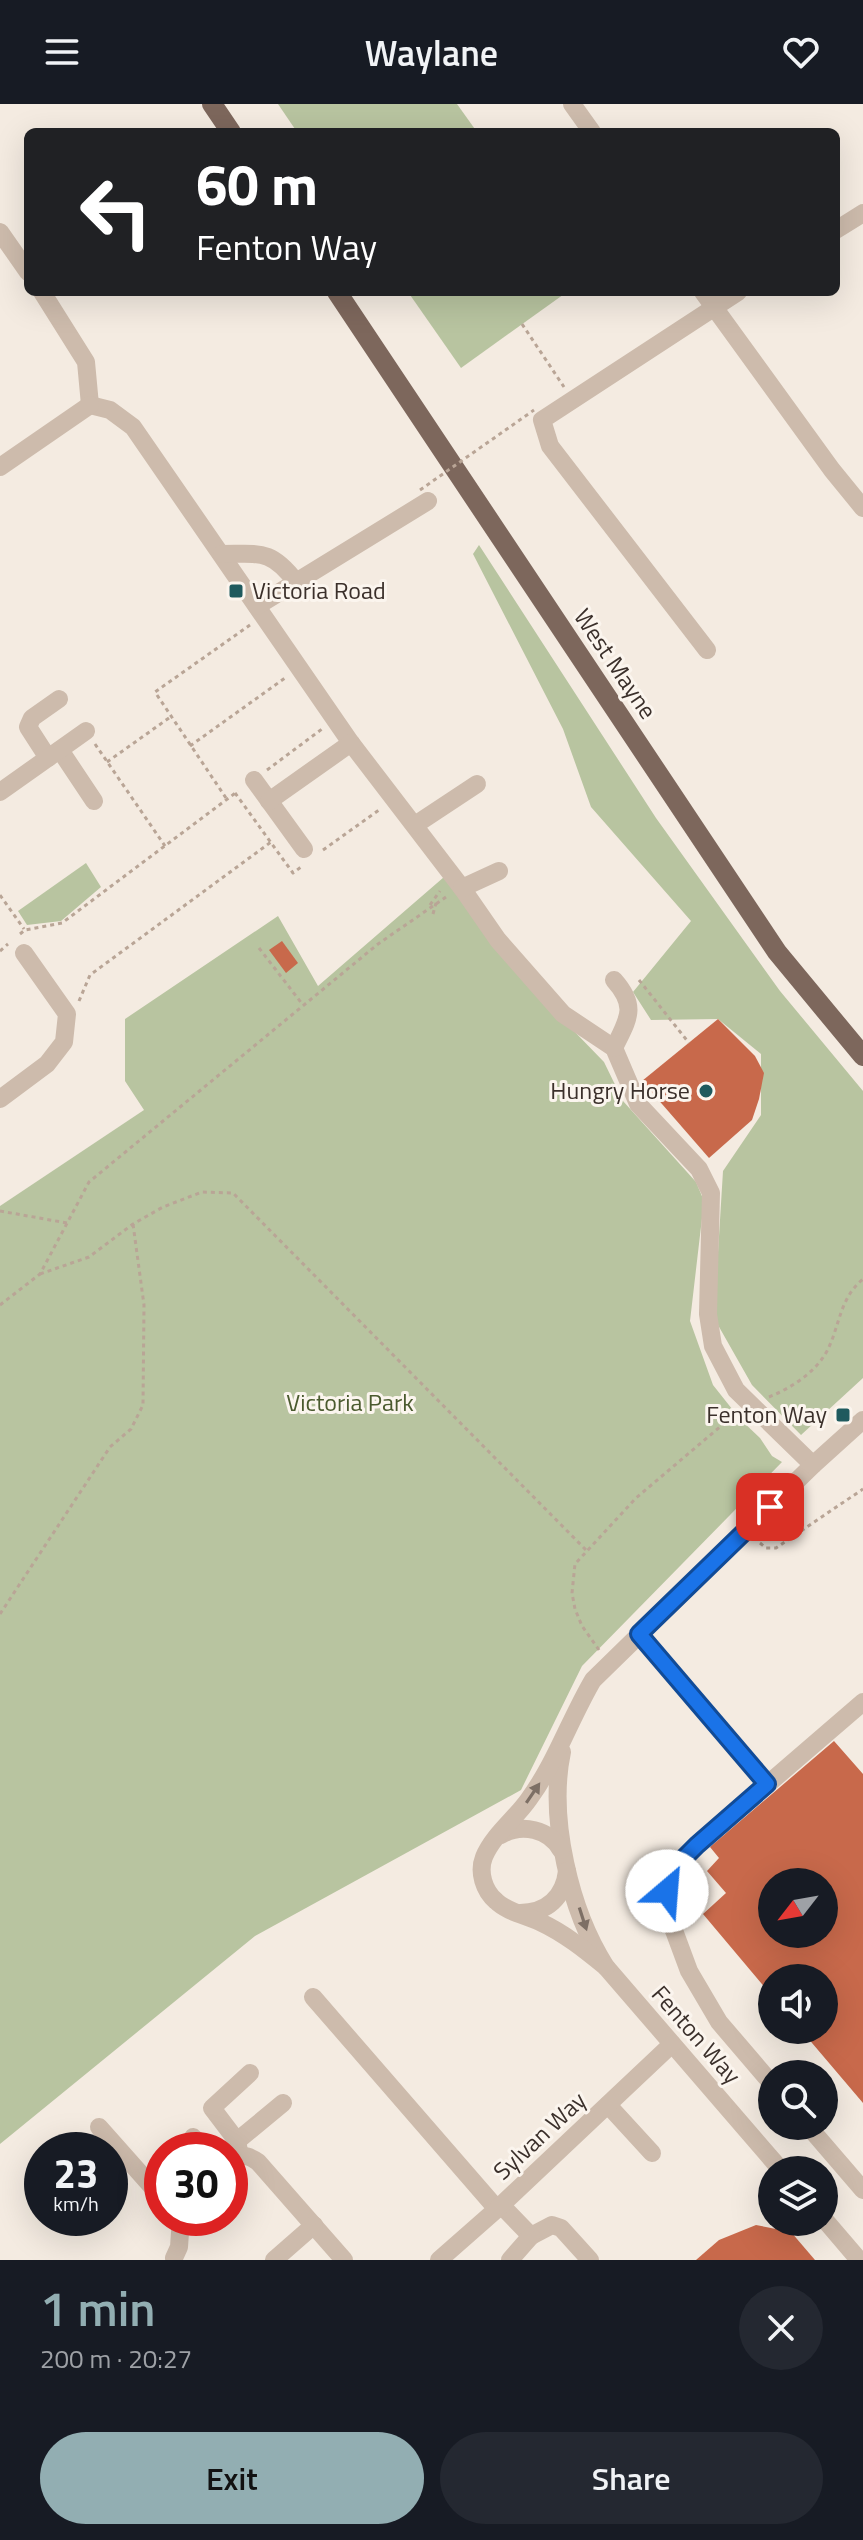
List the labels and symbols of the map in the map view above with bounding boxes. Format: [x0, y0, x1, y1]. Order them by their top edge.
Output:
place label: Victoria Road [252, 572, 386, 608]
marker: Victoria Road [227, 582, 245, 600]
street label: West Mayne [566, 601, 666, 726]
place label: Hungry Horse [550, 1072, 690, 1108]
marker: Hungry Horse [697, 1082, 715, 1100]
park label: Victoria Park [286, 1384, 414, 1420]
place label: Fenton Way [706, 1396, 827, 1432]
marker: Fenton Way [834, 1406, 852, 1424]
pin [736, 1473, 804, 1541]
one-way arrow [525, 1782, 540, 1803]
position arrow [625, 1849, 709, 1933]
north arrow [758, 1868, 838, 1948]
one-way arrow [577, 1907, 589, 1931]
street label: Fenton Way [644, 1977, 750, 2092]
street label: Sylvan Way [485, 2082, 594, 2188]
speed limit sign: 30 [144, 2132, 248, 2236]

